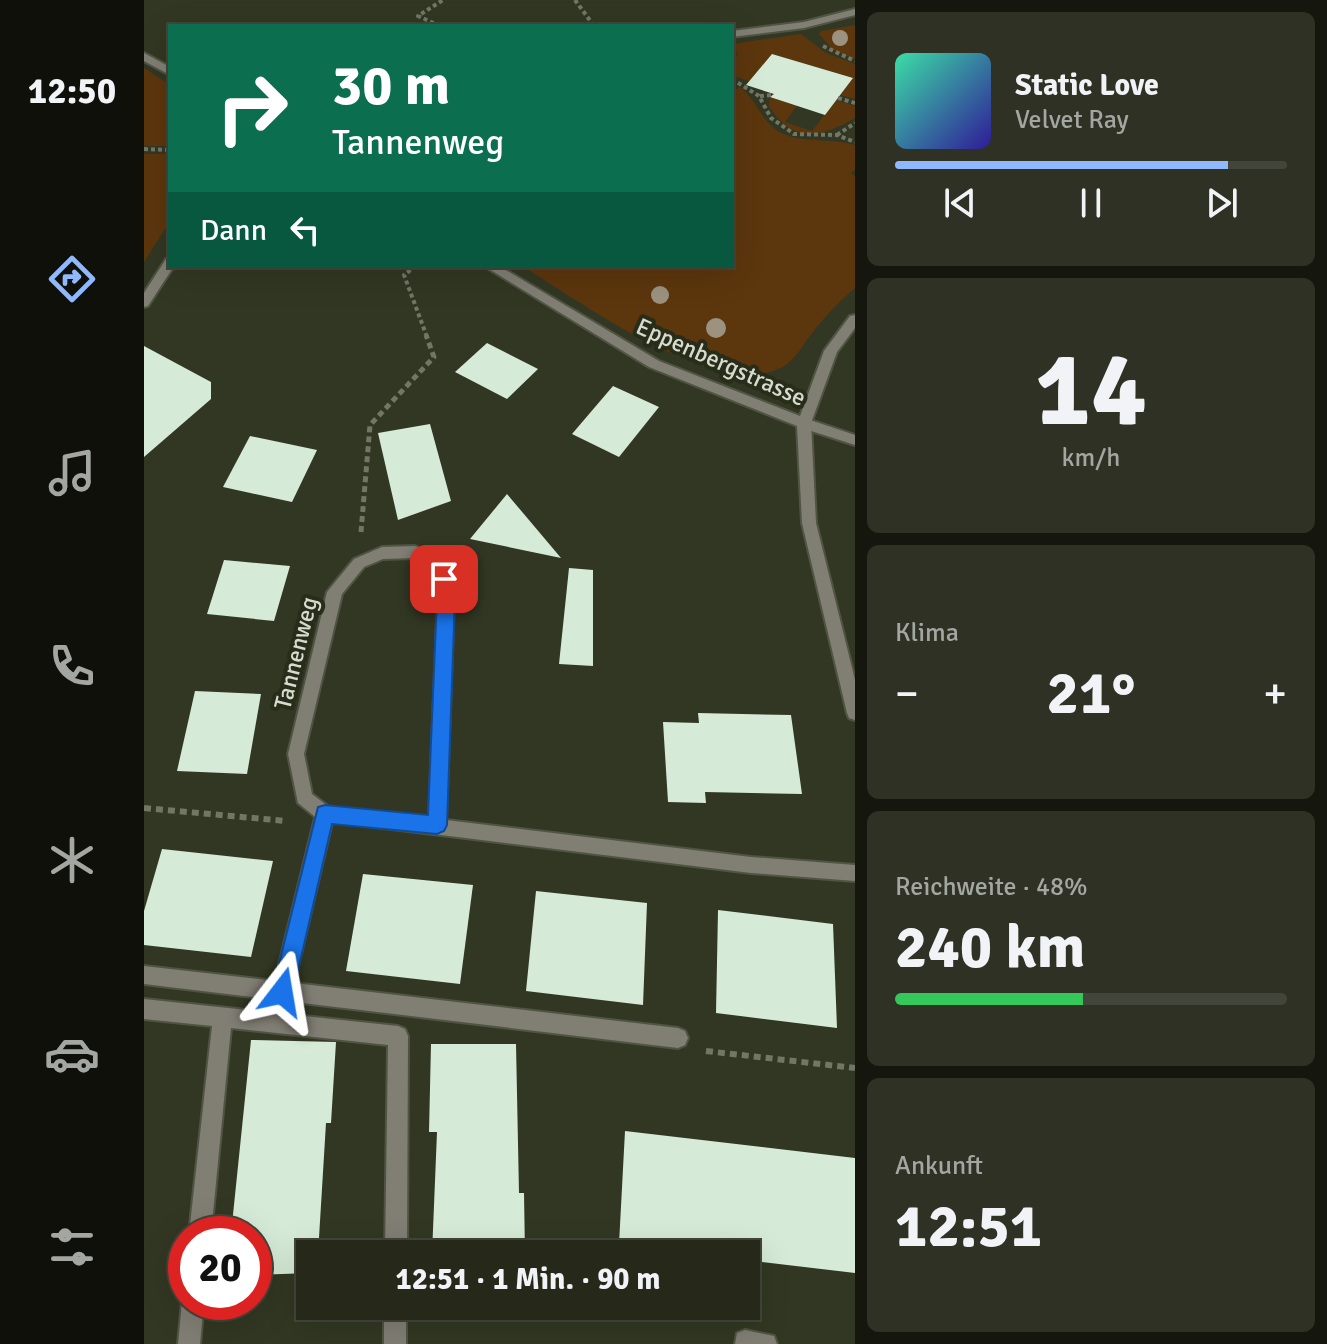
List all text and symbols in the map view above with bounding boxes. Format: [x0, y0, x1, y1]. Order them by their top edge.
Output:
text: 30 m [332, 51, 450, 120]
icon: right [200, 56, 304, 160]
text: Static Love [1015, 67, 1159, 104]
text: 12:50 [28, 69, 116, 114]
text: Velvet Ray [1015, 104, 1129, 136]
text: Tannenweg [332, 120, 504, 165]
icon: previous [938, 181, 982, 225]
icon: pause [1069, 181, 1113, 225]
icon: next [1200, 181, 1244, 225]
icon: left [283, 208, 327, 252]
text: Dann [200, 212, 267, 249]
icon: directions [44, 251, 100, 307]
street label: Eppenbergstrasse [631, 311, 811, 413]
text: 14 [1035, 326, 1147, 454]
text: km/h [1062, 442, 1120, 474]
icon: music [44, 445, 100, 501]
pin [410, 545, 478, 613]
icon: arrive [422, 557, 466, 601]
street label: Tannenweg [268, 594, 324, 712]
text: Klima [895, 617, 959, 649]
icon: phone [44, 638, 100, 694]
text: 21° [1047, 657, 1135, 731]
text: − [895, 667, 919, 721]
text: + [1263, 667, 1287, 721]
icon: climate [44, 832, 100, 888]
text: Reichweite · 48% [895, 871, 1088, 903]
text: 240 km [895, 911, 1085, 985]
position arrow [240, 950, 324, 1034]
icon: car [44, 1026, 100, 1082]
text: Ankunft [895, 1150, 983, 1182]
text: 12:51 [895, 1190, 1042, 1264]
speed limit sign: 20 [168, 1216, 272, 1320]
icon: filters [44, 1219, 100, 1275]
text: 12:51 · 1 Min. · 90 m [396, 1261, 660, 1298]

